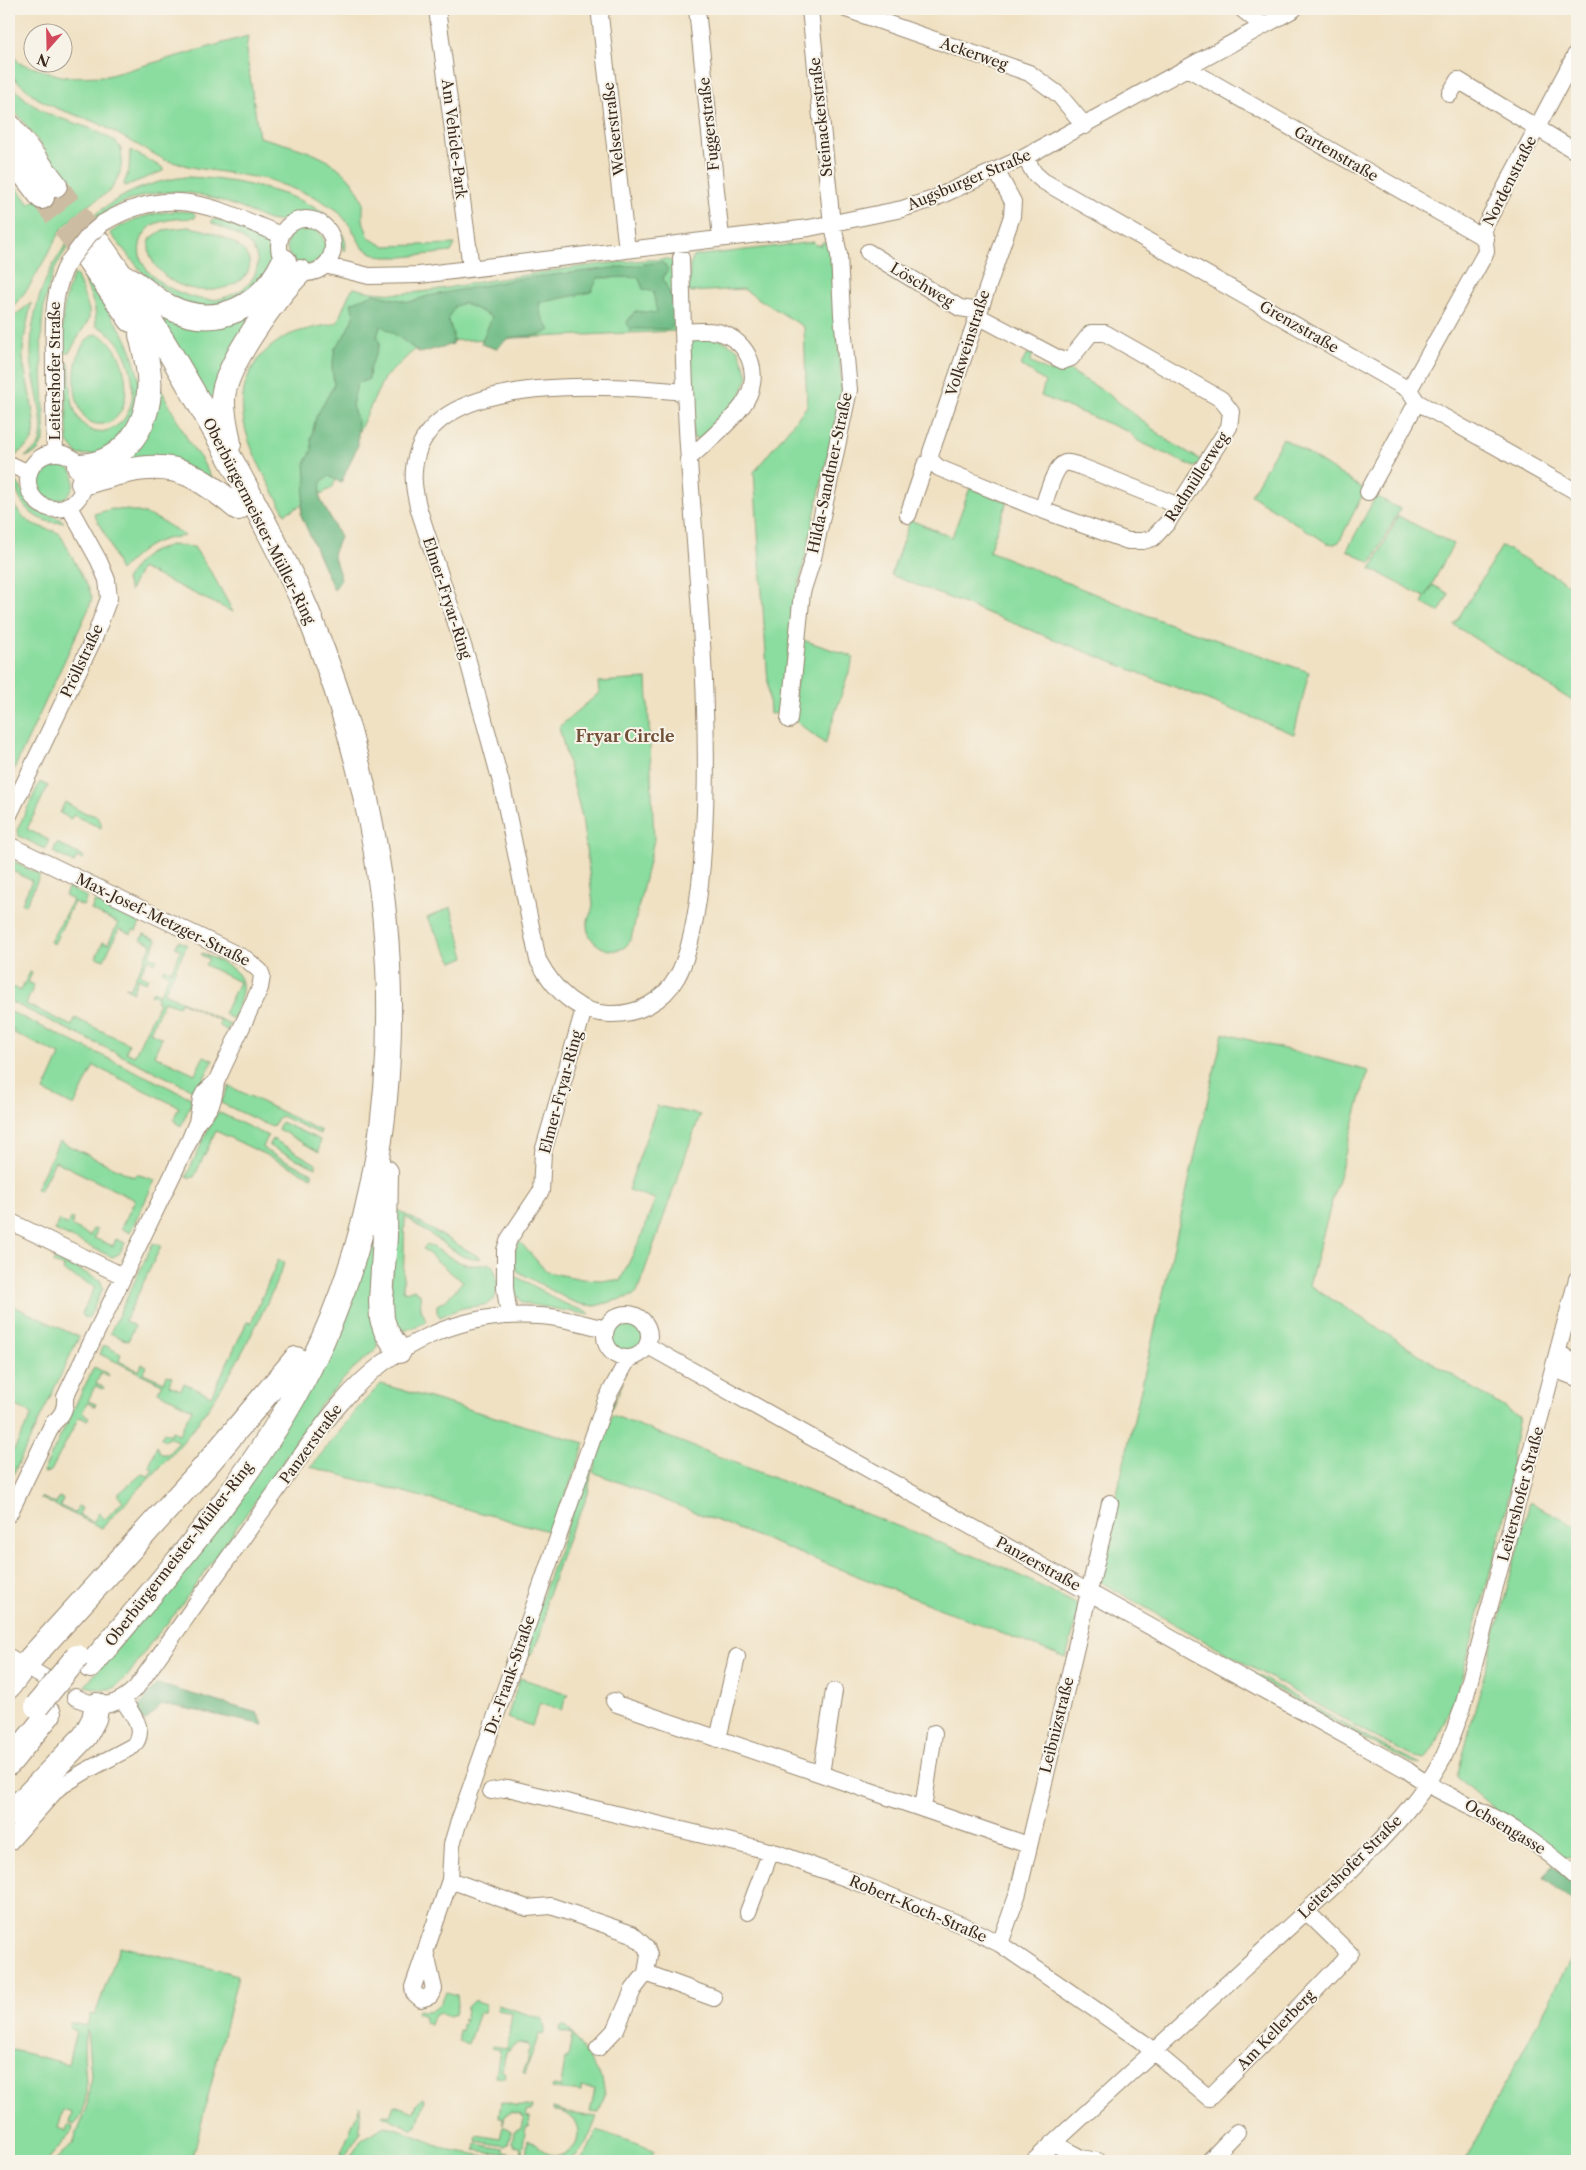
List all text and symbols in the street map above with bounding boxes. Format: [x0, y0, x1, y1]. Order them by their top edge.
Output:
north arrow [22, 22, 72, 72]
street label: Ackerweg [937, 33, 1010, 74]
text: N [35, 50, 52, 71]
street label: Steinackerstraße [805, 56, 836, 178]
street label: Fuggerstraße [694, 76, 723, 172]
street label: Am Vehicle-Park [438, 77, 471, 201]
street label: Welserstraße [598, 81, 629, 178]
street label: Gartenstraße [1291, 122, 1382, 185]
street label: Nordenstraße [1479, 132, 1540, 229]
street label: Augsburger Straße [903, 145, 1034, 215]
street label: Löschweg [887, 258, 958, 311]
street label: Volkweinstraße [941, 287, 994, 399]
street label: Grenzstraße [1256, 296, 1342, 357]
street label: Leitershofer Straße [45, 302, 64, 440]
street label: Hilda-Sandtner-Straße [803, 391, 856, 555]
street label: Oberbürgermeister-Müller-Ring [199, 414, 320, 627]
street label: Radmüllerweg [1161, 428, 1233, 525]
street label: Elmer-Fryar-Ring [419, 535, 476, 661]
street label: Pröllstraße [56, 621, 107, 701]
district label: Fryar Circle [575, 726, 675, 746]
street label: Max-Josef-Metzger-Straße [73, 869, 253, 970]
street label: Elmer-Fryar-Ring [535, 1028, 586, 1156]
street label: Panzerstraße [275, 1400, 346, 1487]
street label: Leitershofer Straße [1493, 1424, 1548, 1563]
street label: Oberbürgermeister-Müller-Ring [101, 1457, 257, 1650]
street label: Panzerstraße [992, 1532, 1084, 1595]
street label: Dr.-Frank-Straße [480, 1613, 539, 1737]
street label: Leibnizstraße [1035, 1675, 1078, 1775]
street label: Ochsengasse [1461, 1795, 1549, 1858]
street label: Leitershofer Straße [1294, 1811, 1405, 1922]
street label: Robert-Koch-Straße [847, 1871, 990, 1946]
street label: Am Kellerberg [1232, 1986, 1319, 2074]

